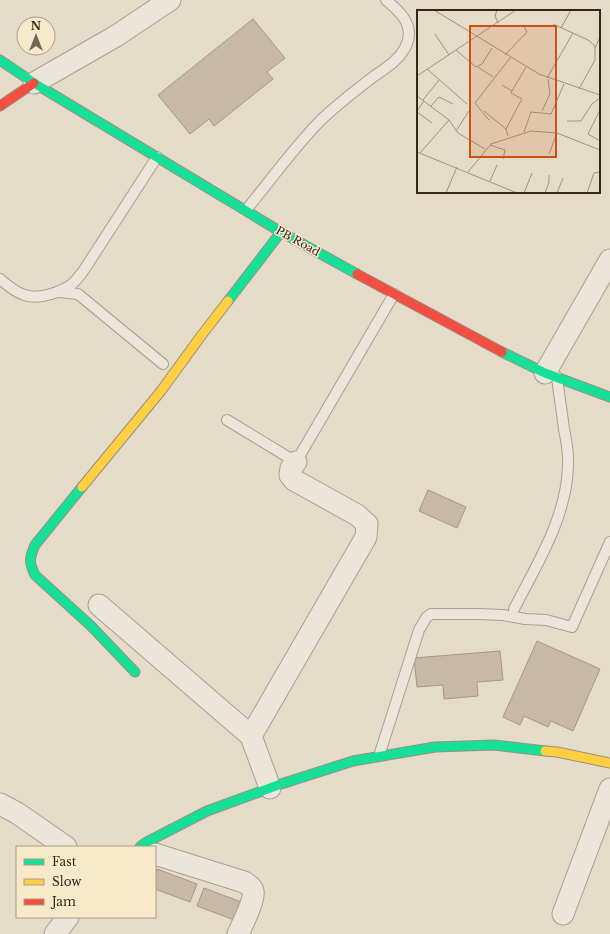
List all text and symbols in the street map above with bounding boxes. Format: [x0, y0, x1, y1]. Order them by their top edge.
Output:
inset map [417, 10, 600, 193]
north arrow [16, 16, 56, 56]
text: N [31, 19, 42, 33]
street label: PB Road [273, 223, 323, 259]
legend [16, 846, 156, 918]
text: Fast [52, 854, 77, 869]
text: Slow [52, 874, 82, 889]
text: Jam [50, 894, 76, 909]

